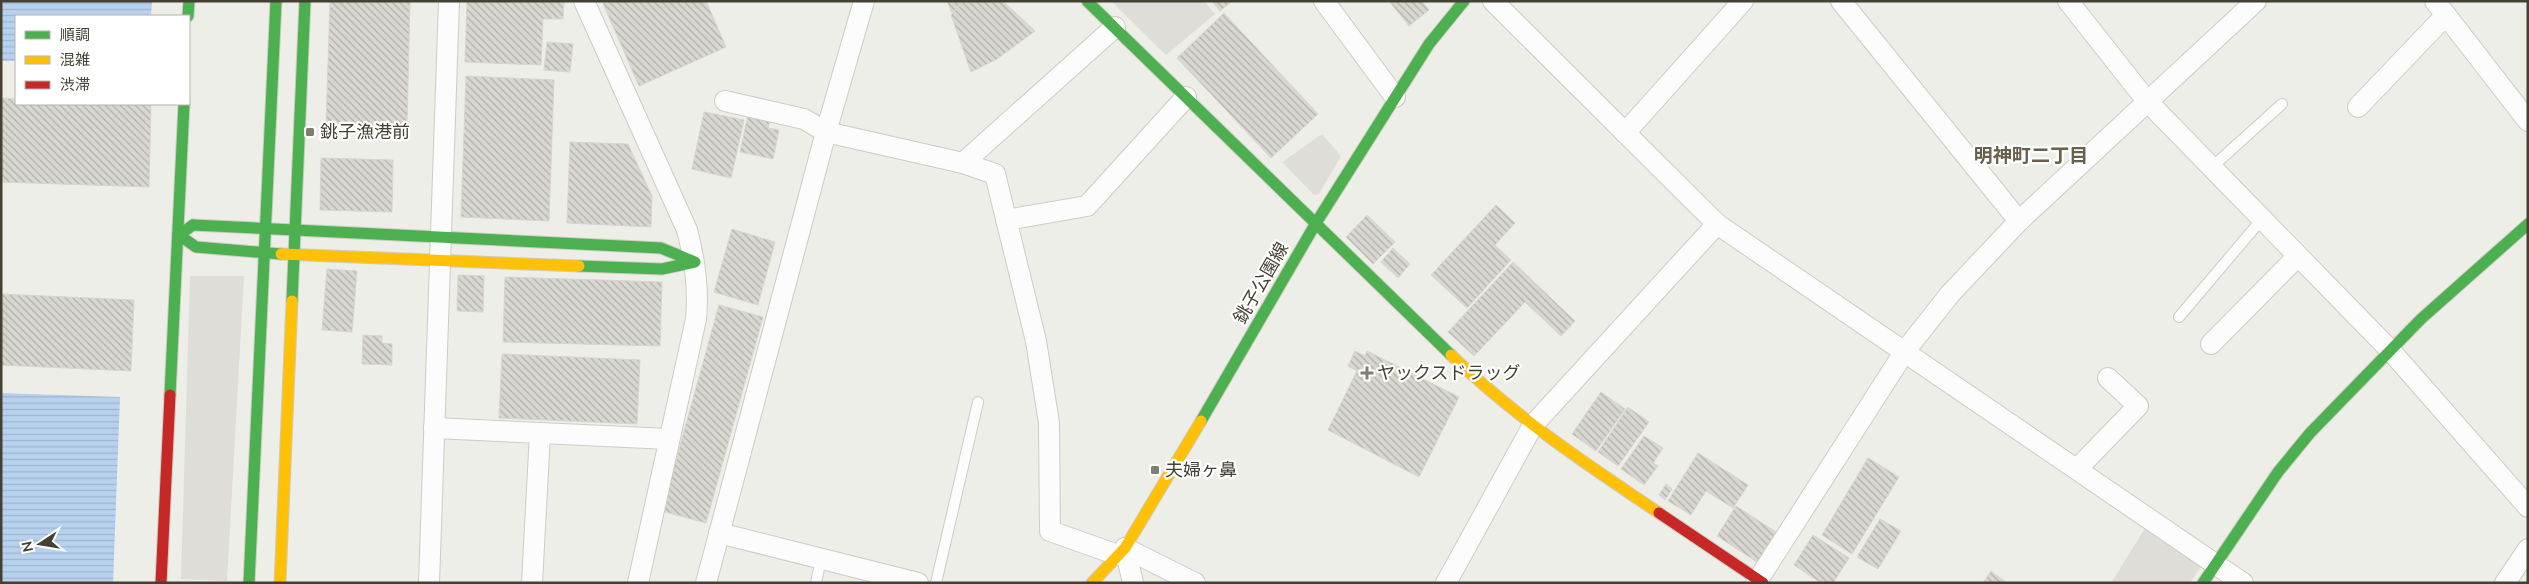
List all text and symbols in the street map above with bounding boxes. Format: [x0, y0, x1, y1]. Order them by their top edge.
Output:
legend [15, 15, 190, 105]
text: 順調 [60, 25, 90, 45]
text: 混雑 [60, 50, 90, 70]
text: 渋滞 [60, 75, 90, 95]
place label: 銚子漁港前 [320, 120, 410, 144]
marker: 銚子漁港前 [304, 126, 316, 138]
district label: 明神町二丁目 [1974, 143, 2088, 169]
street label: 銚子公園線 [1228, 238, 1294, 328]
place label: ヤックスドラッグ [1377, 361, 1520, 385]
marker: ヤックスドラッグ [1361, 367, 1373, 379]
place label: 夫婦ヶ鼻 [1165, 458, 1237, 482]
marker: 夫婦ヶ鼻 [1149, 464, 1161, 476]
north arrow [15, 519, 65, 569]
text: N [17, 539, 38, 554]

